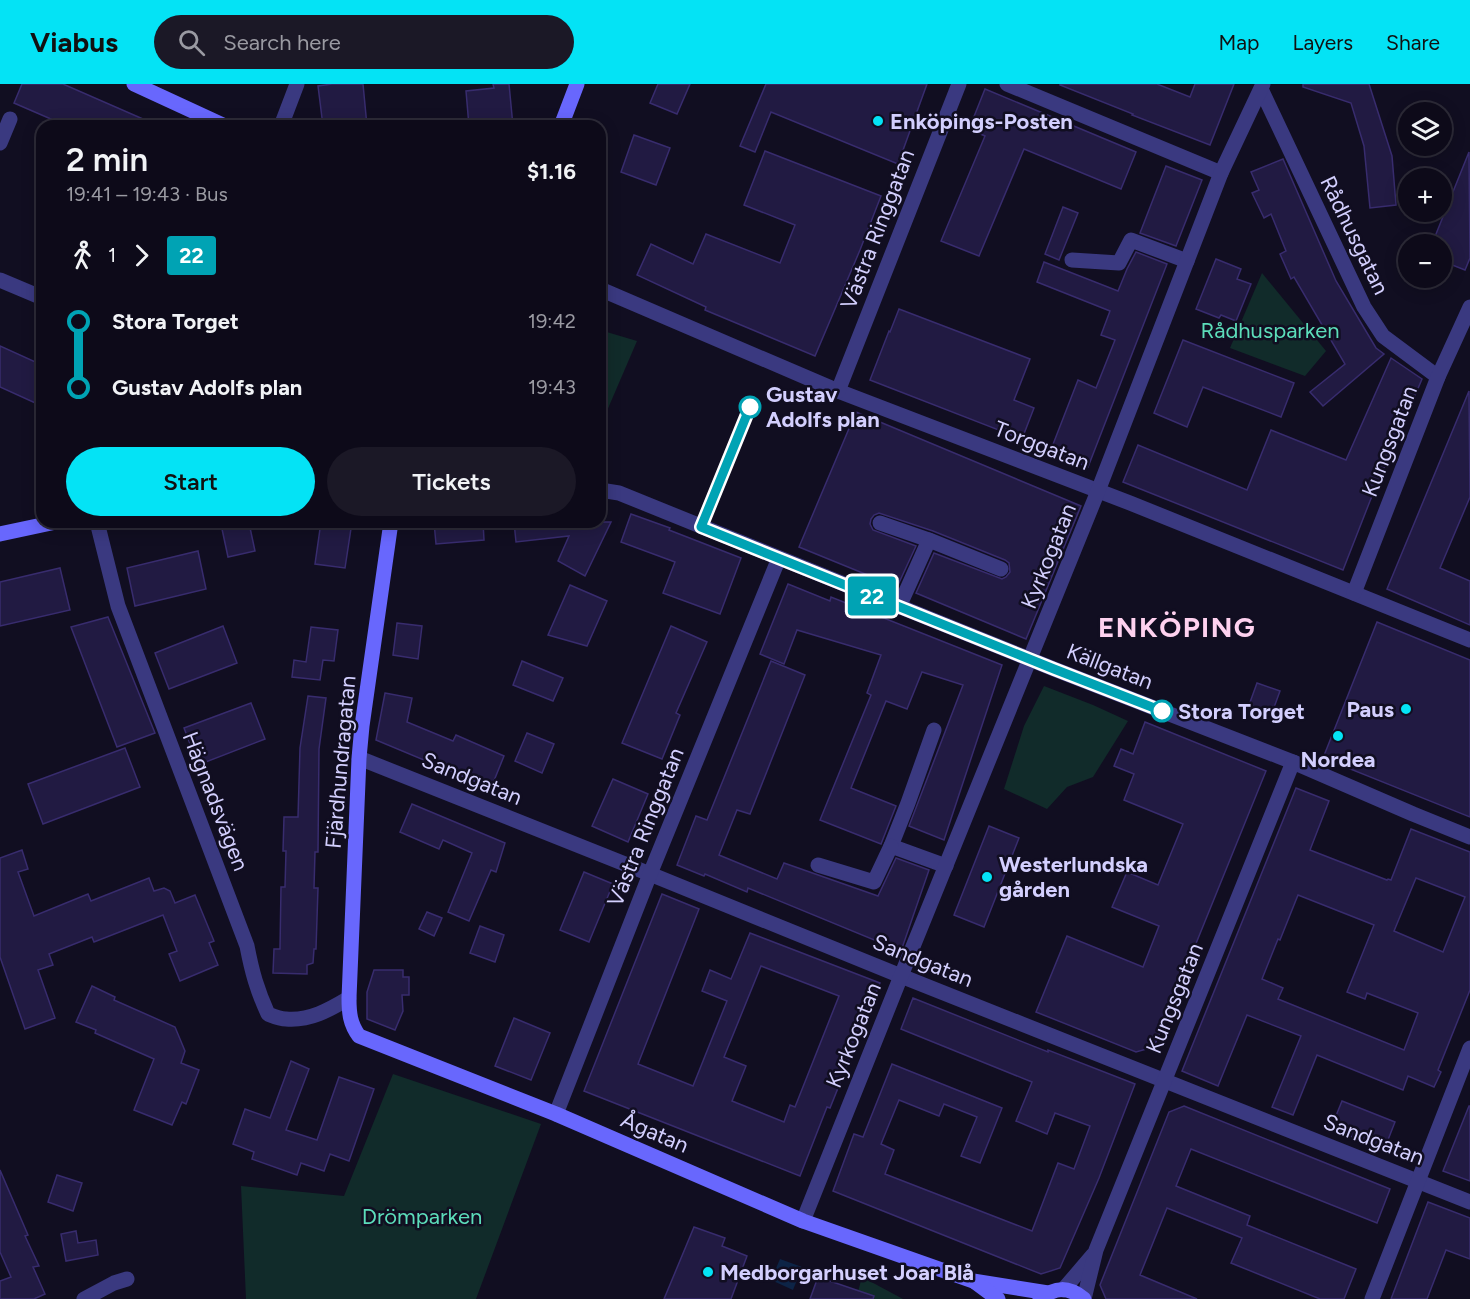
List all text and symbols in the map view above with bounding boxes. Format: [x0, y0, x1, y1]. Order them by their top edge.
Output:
search box [154, 15, 574, 69]
text: Viabus [30, 25, 118, 59]
icon: search [175, 26, 208, 59]
text: Search here [223, 29, 341, 56]
text: Map [1219, 30, 1259, 55]
text: Layers [1292, 30, 1353, 55]
text: Share [1386, 30, 1440, 55]
map controls [1398, 102, 1452, 288]
button: layers [1398, 102, 1452, 156]
place label: Enköpings-Posten [890, 108, 1073, 135]
marker: Enköpings-Posten [871, 114, 885, 128]
text: 2 min [66, 140, 148, 179]
street label: Västra Ringgatan [835, 145, 920, 313]
text: $1.16 [527, 158, 576, 185]
button: + [1398, 168, 1452, 222]
street label: Rådhusgatan [1314, 172, 1395, 299]
text: 19:41 – 19:43 · Bus [66, 182, 228, 206]
button: − [1398, 234, 1452, 288]
icon: walk [66, 239, 99, 272]
icon: forward [125, 239, 158, 272]
text: 1 [108, 243, 116, 267]
text: 22 [179, 243, 204, 268]
text: Stora Torget [112, 308, 239, 335]
text: 19:42 [528, 309, 576, 333]
park label: Rådhusparken [1200, 317, 1340, 344]
text: Gustav Adolfs plan [112, 374, 302, 401]
text: 19:43 [528, 375, 576, 399]
place label: Gustav Adolfs plan [766, 381, 880, 433]
street label: Kungsgatan [1356, 382, 1423, 501]
marker: Gustav Adolfs plan [739, 396, 761, 418]
street label: Torggatan [990, 415, 1093, 476]
button: Start [66, 447, 315, 516]
button: Tickets [327, 447, 576, 516]
street label: Kyrkogatan [1015, 500, 1082, 613]
line badge: 22 [845, 576, 899, 616]
text: 22 [860, 584, 884, 609]
district label: ENKÖPING [1098, 610, 1256, 644]
street label: Källgatan [1063, 638, 1157, 695]
street label: Fjärdhundragatan [319, 674, 362, 850]
place label: Paus [1346, 696, 1394, 723]
place label: Stora Torget [1178, 698, 1305, 725]
marker: Stora Torget [1151, 700, 1173, 722]
marker: Paus [1399, 702, 1413, 716]
street label: Hägnadsvägen [177, 728, 254, 875]
marker: Nordea [1331, 729, 1345, 743]
street label: Västra Ringgatan [601, 744, 690, 911]
street label: Sandgatan [418, 746, 526, 811]
place label: Nordea [1300, 746, 1376, 773]
place label: Westerlundska gården [999, 851, 1148, 903]
marker: Westerlundska gården [980, 870, 994, 884]
street label: Sandgatan [869, 928, 977, 993]
street label: Kungsgatan [1140, 939, 1209, 1057]
street label: Kyrkogatan [820, 979, 887, 1092]
street label: Ågatan [617, 1106, 693, 1159]
street label: Sandgatan [1320, 1108, 1428, 1171]
park label: Drömparken [362, 1203, 482, 1230]
place label: Medborgarhuset Joar Blå [720, 1259, 974, 1286]
marker: Medborgarhuset Joar Blå [701, 1265, 715, 1279]

